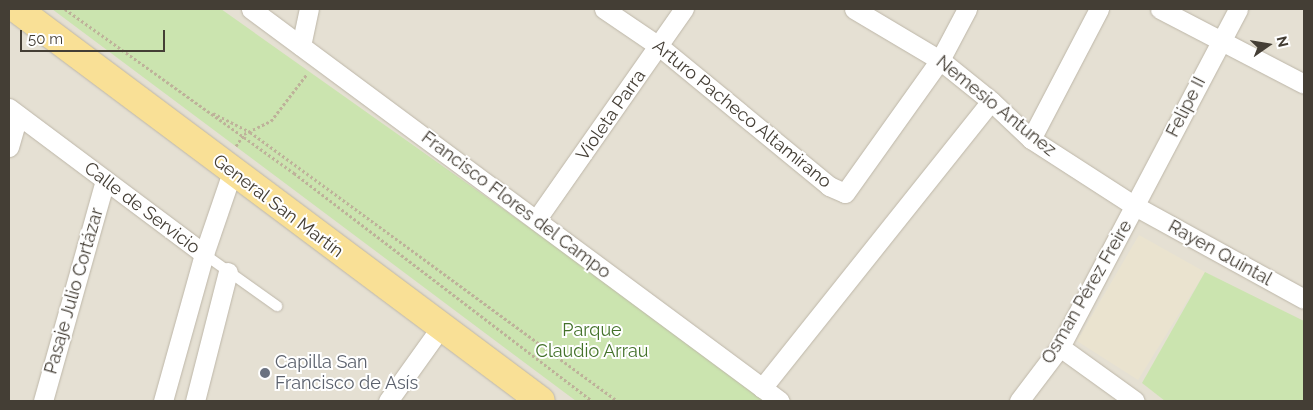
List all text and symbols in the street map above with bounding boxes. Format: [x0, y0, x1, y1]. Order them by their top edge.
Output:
scale bar [22, 20, 168, 52]
north arrow [1243, 20, 1293, 70]
text: 50 m [28, 30, 63, 48]
street label: Arturo Pacheco Altamirano [648, 35, 836, 193]
text: N [1274, 35, 1292, 49]
street label: Nemesio Antunez [932, 51, 1060, 161]
street label: Violeta Parra [572, 65, 650, 165]
street label: Felipe II [1162, 73, 1210, 141]
street label: Francisco Flores del Campo [417, 127, 615, 283]
street label: General San Martín [208, 150, 348, 262]
street label: Calle de Servicio [80, 157, 204, 259]
street label: Pasaje Julio Cortázar [40, 205, 108, 377]
street label: Osman Pérez Freire [1037, 216, 1137, 368]
street label: Rayen Quintal [1164, 216, 1276, 290]
park label: Parque Claudio Arrau [535, 320, 649, 362]
place label: Capilla San Francisco de Asís [275, 352, 419, 394]
marker: Capilla San Francisco de Asís [259, 367, 271, 379]

